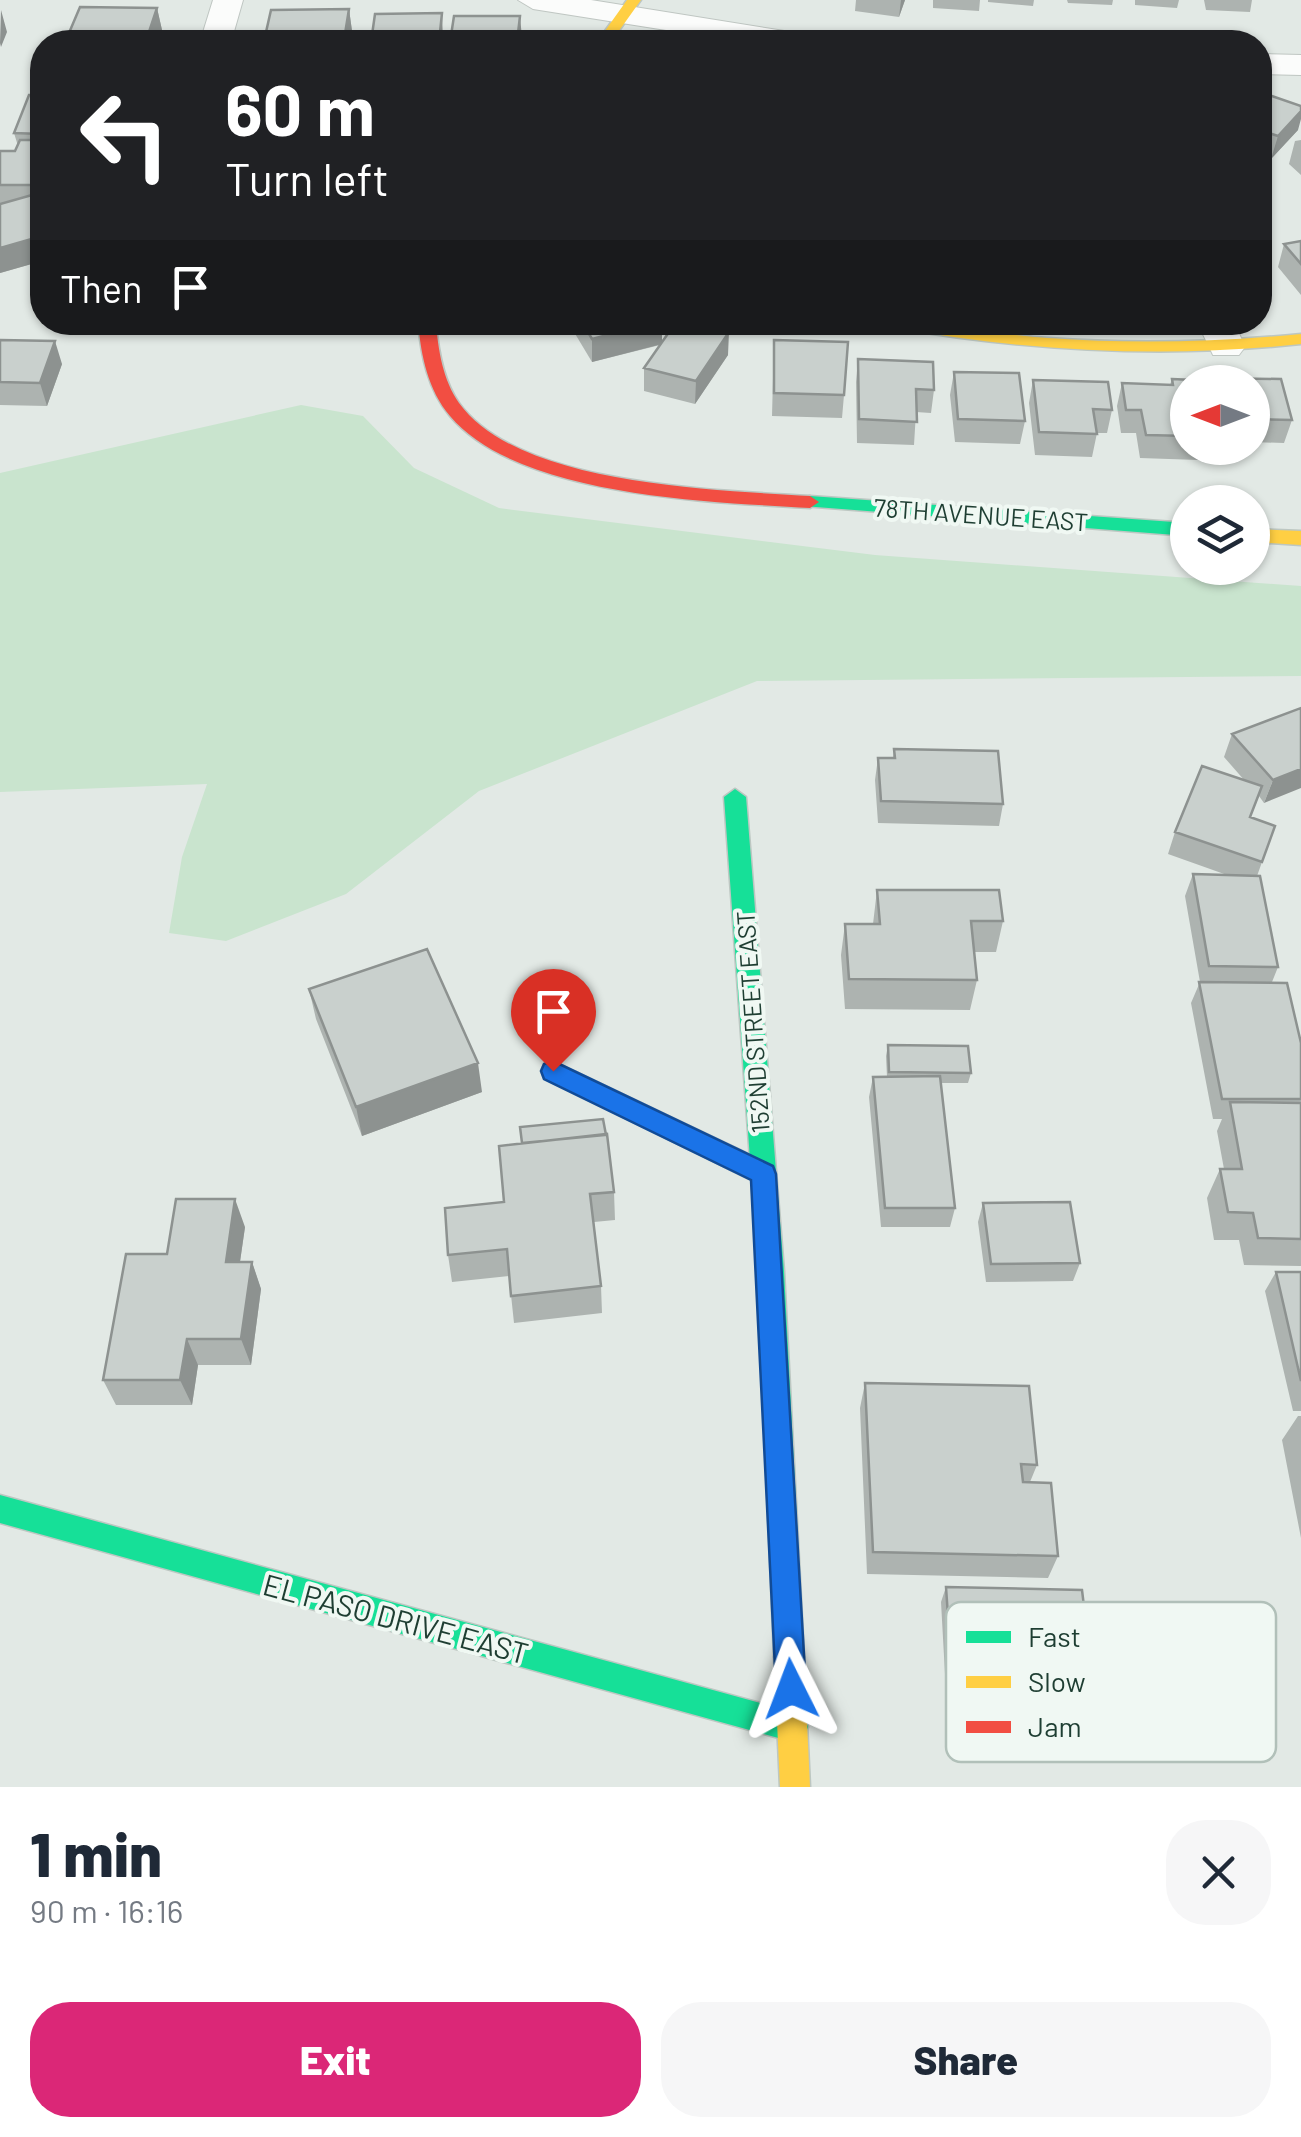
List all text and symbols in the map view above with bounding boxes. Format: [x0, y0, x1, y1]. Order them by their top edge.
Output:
text: 60 m [225, 66, 375, 150]
icon: left [60, 70, 190, 200]
text: Turn left [225, 151, 389, 205]
icon: arrive [163, 260, 218, 315]
text: Then [60, 265, 143, 311]
north arrow [1170, 365, 1270, 465]
map controls [1170, 365, 1270, 585]
button: layers [1170, 485, 1270, 585]
street label: 78TH AVENUE EAST [873, 492, 1089, 536]
street label: 152ND STREET EAST [729, 910, 775, 1134]
pin [511, 969, 596, 1072]
icon: arrive [526, 984, 581, 1039]
street label: EL PASO DRIVE EAST [260, 1565, 532, 1671]
legend [946, 1602, 1276, 1762]
text: Fast [1028, 1619, 1081, 1653]
position arrow [739, 1637, 843, 1741]
text: Slow [1028, 1664, 1086, 1698]
text: Jam [1028, 1709, 1082, 1743]
text: 1 min [30, 1817, 162, 1889]
button: close [1166, 1820, 1271, 1925]
text: 90 m · 16:16 [30, 1891, 183, 1929]
button: Exit [30, 2002, 641, 2117]
button: Share [661, 2002, 1271, 2117]

